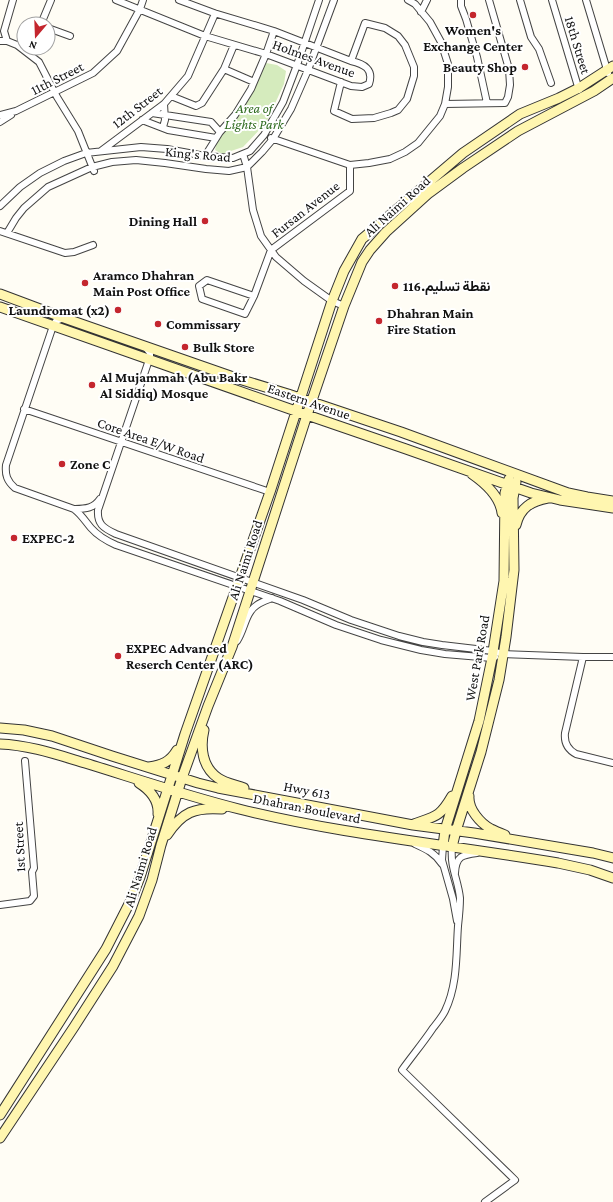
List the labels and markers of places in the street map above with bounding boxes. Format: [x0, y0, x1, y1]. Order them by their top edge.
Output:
marker: Women's Exchange Center [468, 10, 478, 20]
place label: Women's Exchange Center [423, 22, 523, 54]
place label: Beauty Shop [443, 59, 517, 75]
marker: Beauty Shop [520, 62, 530, 72]
place label: Dining Hall [129, 213, 197, 229]
marker: Dining Hall [200, 216, 210, 226]
place label: Aramco Dhahran Main Post Office [92, 267, 194, 299]
marker: Aramco Dhahran Main Post Office [80, 278, 90, 288]
place label: نقطة تسليم.116 [403, 278, 491, 295]
marker: نقطة تسليم.116 [390, 281, 400, 291]
place label: Laundromat (x2) [9, 302, 110, 319]
marker: Laundromat (x2) [113, 305, 123, 315]
place label: Dhahran Main Fire Station [387, 305, 474, 337]
place label: Commissary [166, 316, 240, 332]
marker: Dhahran Main Fire Station [374, 316, 384, 326]
marker: Commissary [153, 319, 163, 329]
place label: Bulk Store [193, 339, 255, 355]
marker: Bulk Store [180, 342, 190, 352]
place label: Al Mujammah (Abu Bakr Al Siddiq) Mosque [99, 369, 248, 402]
marker: Al Mujammah (Abu Bakr Al Siddiq) Mosque [87, 380, 97, 390]
place label: Zone C [70, 456, 111, 472]
marker: Zone C [57, 459, 67, 469]
place label: EXPEC-2 [22, 530, 75, 546]
marker: EXPEC-2 [9, 533, 19, 543]
place label: EXPEC Advanced Reserch Center (ARC) [126, 640, 254, 673]
marker: EXPEC Advanced Reserch Center (ARC) [113, 651, 123, 661]

